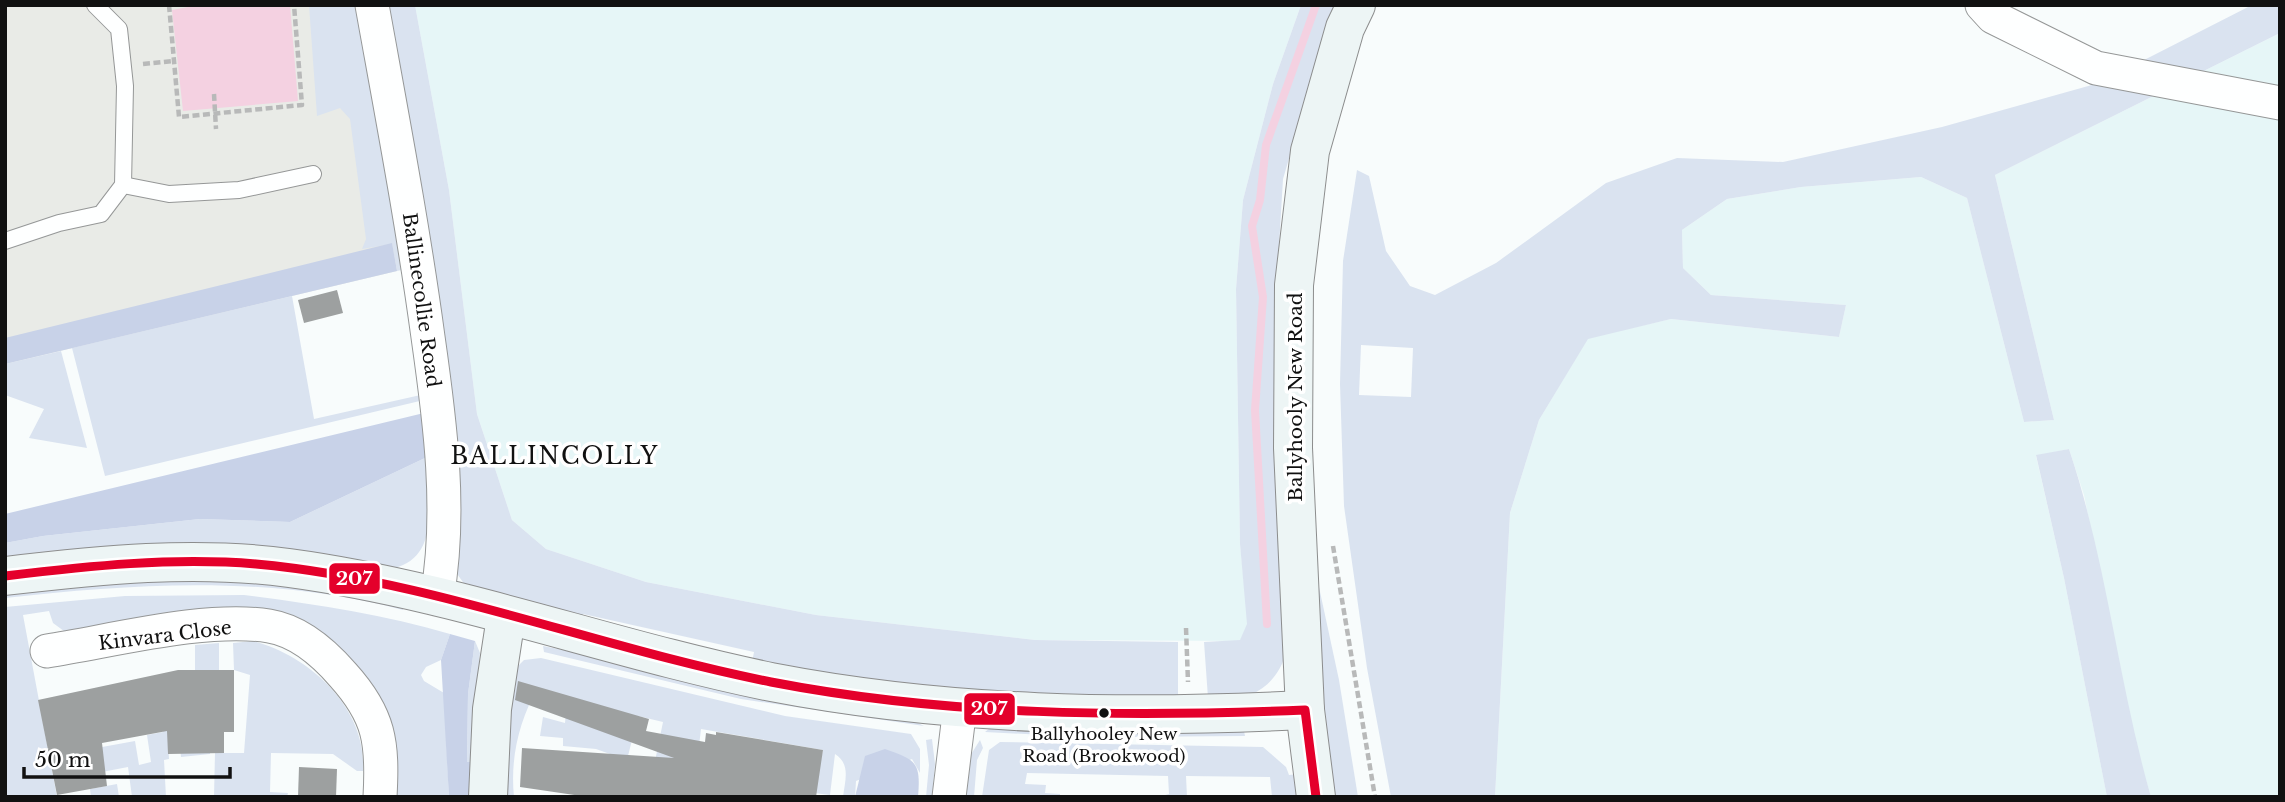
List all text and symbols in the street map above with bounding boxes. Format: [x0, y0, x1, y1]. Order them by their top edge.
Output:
street label: Ballinecollie Road [398, 211, 445, 389]
street label: Ballyhooly New Road [1284, 292, 1307, 502]
district label: BALLINCOLLY [451, 442, 659, 470]
line badge: 207 [328, 562, 381, 595]
text: 207 [336, 567, 373, 590]
street label: Kinvara Close [97, 616, 233, 655]
line badge: 207 [963, 692, 1016, 726]
text: 207 [971, 697, 1008, 720]
marker: Ballyhooley New Road (Brookwood) [1097, 706, 1111, 720]
place label: Ballyhooley New Road (Brookwood) [1023, 724, 1185, 767]
scale bar [24, 736, 231, 780]
text: 50 m [35, 747, 91, 773]

